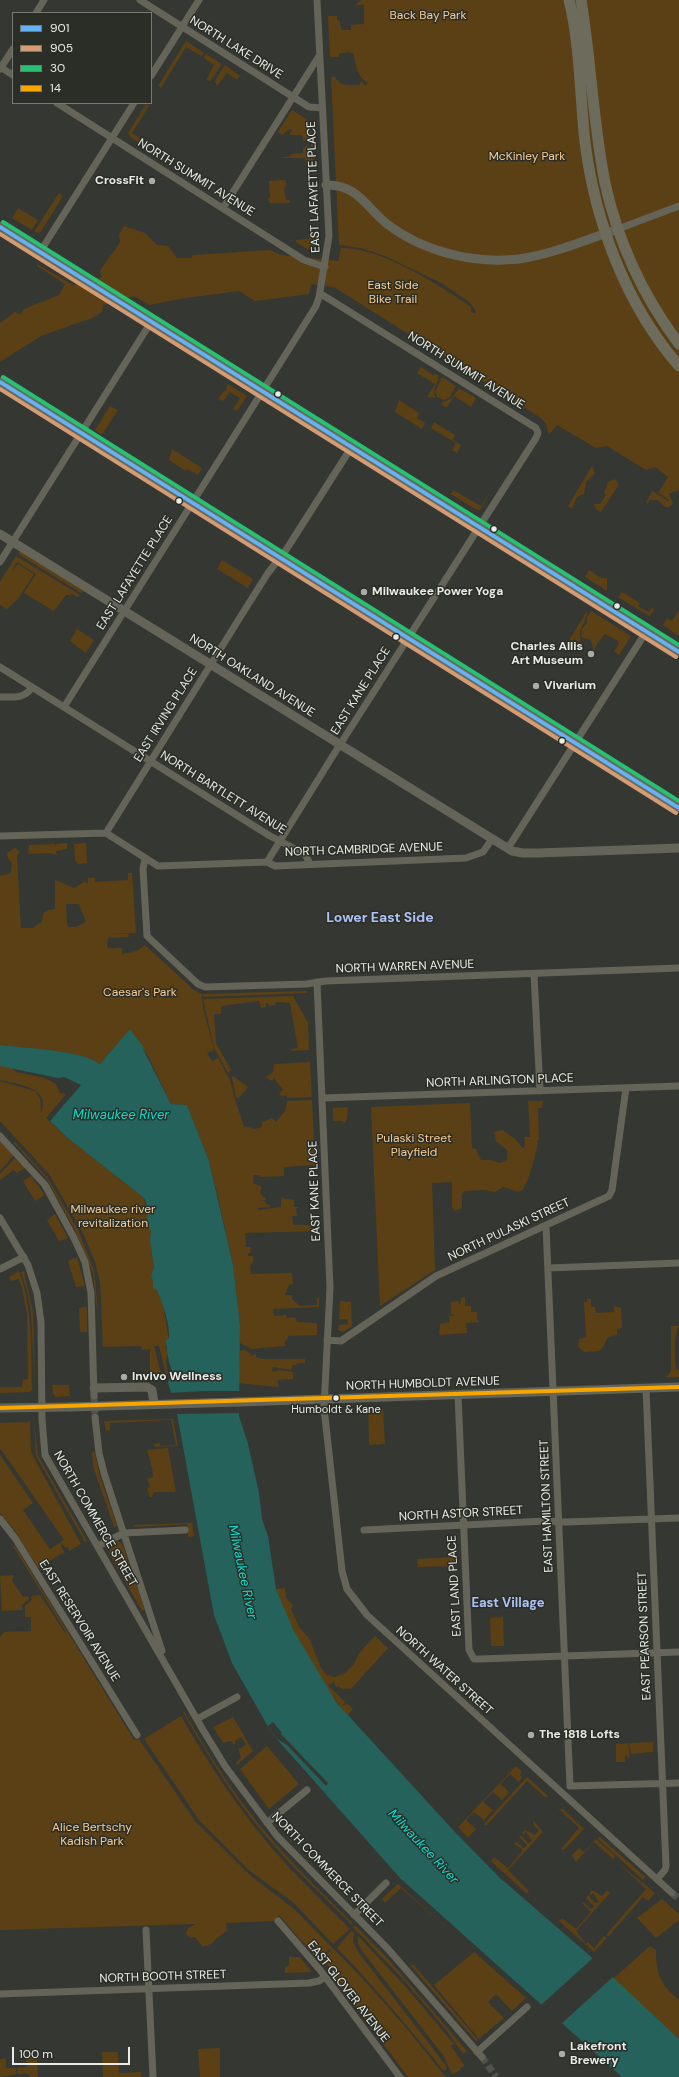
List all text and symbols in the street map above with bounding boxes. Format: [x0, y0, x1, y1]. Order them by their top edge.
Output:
park label: Back Bay Park [389, 9, 467, 23]
legend [12, 12, 152, 104]
street label: NORTH LAKE DRIVE [187, 14, 285, 82]
text: 901 [50, 20, 70, 36]
text: 905 [50, 40, 73, 56]
text: 30 [50, 60, 65, 76]
text: 14 [50, 80, 61, 96]
street label: EAST LAFAYETTE PLACE [305, 121, 323, 253]
street label: NORTH SUMMIT AVENUE [135, 136, 257, 220]
park label: McKinley Park [489, 150, 565, 164]
place label: CrossFit [95, 174, 144, 188]
marker: CrossFit [147, 176, 157, 186]
park label: East Side Bike Trail [367, 279, 419, 307]
street label: NORTH SUMMIT AVENUE [405, 329, 527, 413]
unlabelled marker [273, 389, 283, 399]
unlabelled marker [174, 496, 184, 506]
street label: EAST LAFAYETTE PLACE [94, 513, 176, 633]
unlabelled marker [489, 524, 499, 534]
place label: Milwaukee Power Yoga [372, 585, 503, 599]
marker: Milwaukee Power Yoga [359, 587, 369, 597]
unlabelled marker [612, 601, 622, 611]
street label: NORTH OAKLAND AVENUE [187, 631, 317, 721]
unlabelled marker [391, 632, 401, 642]
place label: Charles Allis Art Museum [511, 640, 583, 668]
street label: EAST KANE PLACE [328, 644, 394, 738]
marker: Charles Allis Art Museum [586, 649, 596, 659]
street label: EAST IRVING PLACE [131, 665, 201, 765]
place label: Vivarium [544, 679, 596, 693]
marker: Vivarium [531, 681, 541, 691]
unlabelled marker [557, 736, 567, 746]
street label: NORTH BARTLETT AVENUE [157, 748, 289, 838]
street label: NORTH CAMBRIDGE AVENUE [285, 840, 443, 860]
district label: Lower East Side [326, 910, 434, 926]
street label: NORTH WARREN AVENUE [335, 957, 475, 977]
park label: Caesar's Park [103, 986, 177, 1000]
street label: NORTH ARLINGTON PLACE [426, 1071, 574, 1091]
water label: Milwaukee River [73, 1108, 169, 1124]
park label: Pulaski Street Playfield [376, 1132, 452, 1160]
street label: EAST KANE PLACE [306, 1140, 324, 1242]
street label: NORTH PULASKI STREET [446, 1195, 572, 1265]
park label: Milwaukee river revitalization [70, 1203, 156, 1231]
place label: Invivo Wellness [132, 1370, 222, 1384]
marker: Invivo Wellness [119, 1372, 129, 1382]
street label: NORTH HUMBOLDT AVENUE [346, 1374, 500, 1394]
marker: Humboldt & Kane [331, 1393, 341, 1403]
place label: Humboldt & Kane [291, 1403, 381, 1417]
street label: EAST HAMILTON STREET [537, 1439, 557, 1573]
street label: NORTH COMMERCE STREET [50, 1449, 140, 1589]
street label: NORTH ASTOR STREET [399, 1504, 523, 1524]
water label: Milwaukee River [224, 1523, 260, 1621]
street label: EAST LAND PLACE [445, 1535, 465, 1637]
street label: EAST RESERVOIR AVENUE [36, 1558, 122, 1684]
street label: EAST PEARSON STREET [636, 1571, 654, 1701]
district label: East Village [471, 1596, 545, 1612]
street label: NORTH WATER STREET [393, 1624, 495, 1718]
place label: The 1818 Lofts [539, 1728, 620, 1742]
marker: The 1818 Lofts [526, 1730, 536, 1740]
water label: Milwaukee River [384, 1806, 462, 1888]
street label: NORTH COMMERCE STREET [268, 1810, 386, 1930]
park label: Alice Bertschy Kadish Park [52, 1821, 132, 1849]
street label: EAST GLOVER AVENUE [304, 1938, 392, 2046]
street label: NORTH BOOTH STREET [99, 1968, 227, 1986]
scale bar [14, 2039, 132, 2065]
place label: Lakefront Brewery [570, 2040, 627, 2068]
text: 100 m [19, 2046, 53, 2062]
marker: Lakefront Brewery [557, 2049, 567, 2059]

